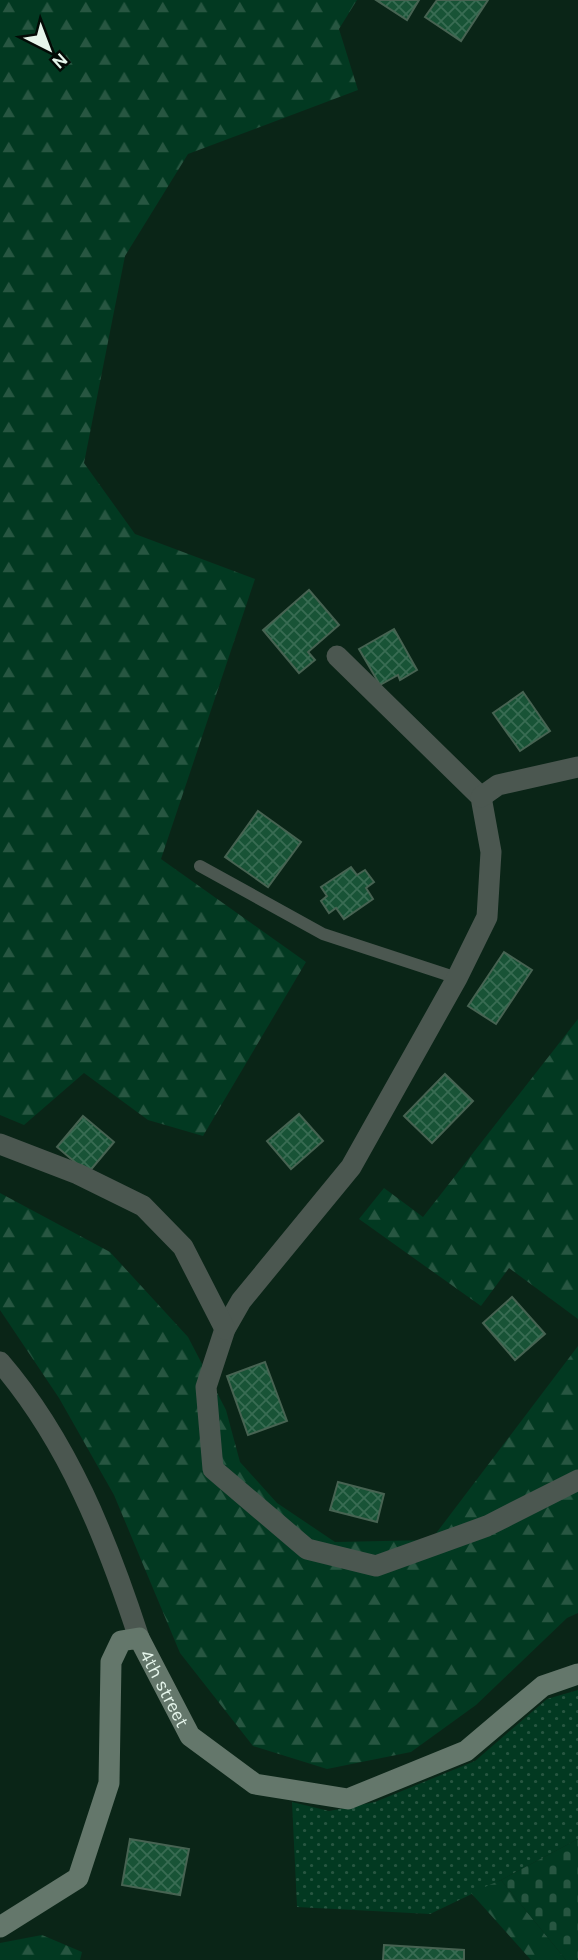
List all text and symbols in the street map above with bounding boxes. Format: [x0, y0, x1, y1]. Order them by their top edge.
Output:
north arrow [14, 14, 84, 84]
text: N [47, 48, 72, 74]
street label: 4th street [135, 1646, 193, 1731]

